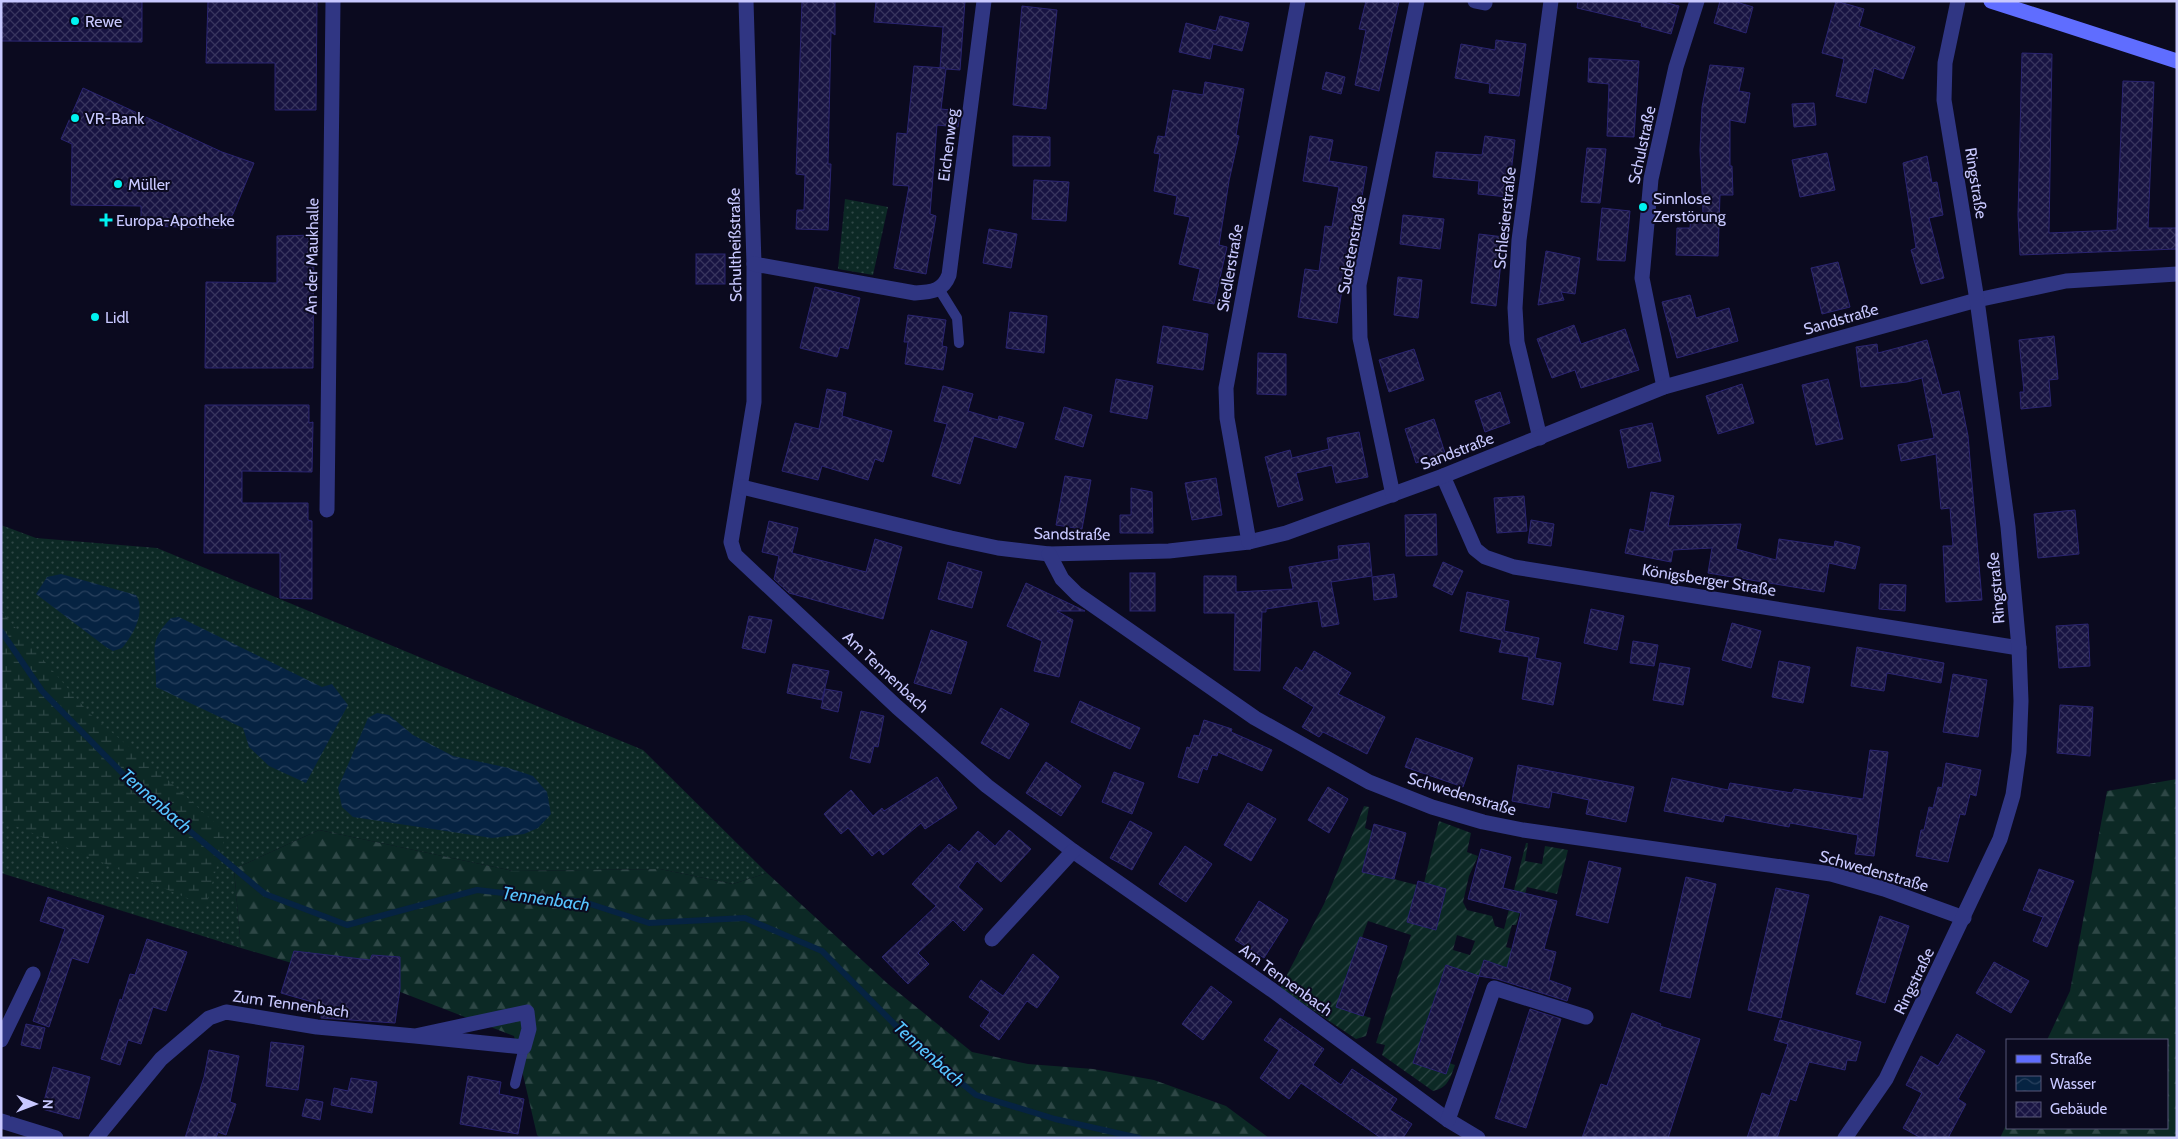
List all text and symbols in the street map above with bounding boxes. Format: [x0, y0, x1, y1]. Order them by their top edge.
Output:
place label: Rewe [85, 12, 122, 31]
marker: Rewe [69, 15, 81, 27]
street label: Schulstraße [1624, 104, 1660, 186]
street label: Eichenweg [934, 106, 962, 182]
place label: VR-Bank [85, 109, 145, 128]
marker: VR-Bank [69, 112, 81, 124]
street label: Ringstraße [1961, 146, 1991, 220]
street label: Schlesierstraße [1490, 166, 1520, 270]
place label: Müller [128, 175, 171, 194]
marker: Müller [112, 178, 124, 190]
street label: Schultheißstraße [725, 188, 745, 302]
place label: Sinnlose Zerstörung [1653, 189, 1727, 226]
street label: Sudetenstraße [1334, 195, 1370, 295]
street label: An der Maukhalle [301, 198, 323, 314]
marker: Sinnlose Zerstörung [1637, 201, 1649, 213]
place label: Europa-Apotheke [116, 211, 235, 230]
marker: Europa-Apotheke [100, 214, 112, 226]
street label: Siedlerstraße [1213, 223, 1247, 313]
street label: Sandstraße [1801, 299, 1881, 339]
place label: Lidl [105, 308, 129, 327]
marker: Lidl [89, 311, 101, 323]
street label: Sandstraße [1418, 428, 1496, 474]
street label: Sandstraße [1033, 524, 1111, 544]
street label: Ringstraße [1983, 551, 2009, 625]
street label: Königsberger Straße [1641, 560, 1777, 600]
street label: Am Tennenbach [839, 627, 933, 717]
water label: Tennenbach [116, 764, 196, 838]
street label: Schwedenstraße [1405, 768, 1519, 820]
street label: Schwedenstraße [1817, 846, 1931, 896]
water label: Tennenbach [501, 882, 591, 916]
street label: Am Tennenbach [1236, 940, 1336, 1020]
street label: Ringstraße [1890, 945, 1938, 1017]
street label: Zum Tennenbach [232, 986, 350, 1022]
water label: Tennenbach [889, 1016, 969, 1092]
legend [2006, 1039, 2168, 1129]
text: Straße [2050, 1050, 2092, 1068]
text: Wasser [2050, 1075, 2096, 1093]
north arrow [10, 1079, 60, 1129]
text: N [39, 1099, 57, 1109]
text: Gebäude [2050, 1100, 2107, 1118]

